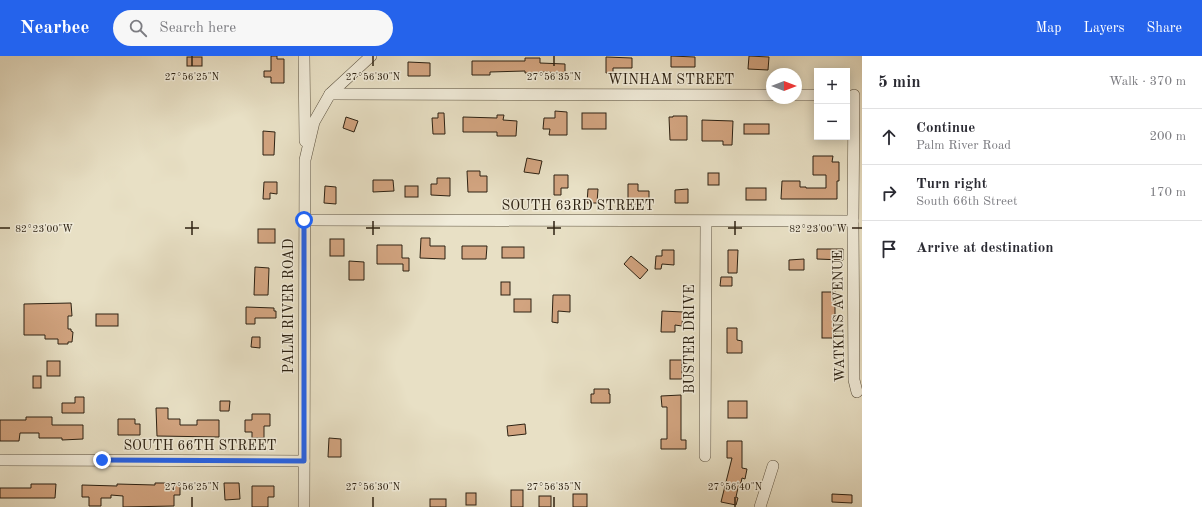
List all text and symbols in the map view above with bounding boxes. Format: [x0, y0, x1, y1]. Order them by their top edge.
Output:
search box [113, 10, 393, 46]
icon: search [127, 17, 149, 39]
text: Nearbee [20, 19, 89, 38]
text: Search here [159, 21, 236, 36]
text: Map [1036, 21, 1062, 35]
text: Layers [1084, 21, 1125, 35]
text: Share [1147, 21, 1182, 35]
north arrow [766, 68, 802, 104]
map controls [814, 68, 850, 140]
button: + [814, 68, 850, 104]
text: 27°56'25"N [165, 72, 220, 82]
text: 27°56'30"N [346, 72, 401, 82]
text: 27°56'35"N [527, 72, 582, 82]
street label: WINHAM STREET [608, 73, 734, 87]
text: 5 min [878, 74, 921, 91]
text: Walk · 370 m [1109, 75, 1186, 88]
button: − [814, 104, 850, 140]
text: Continue [916, 121, 975, 136]
icon: ahead [878, 126, 900, 148]
text: 200 m [1149, 130, 1186, 143]
text: Palm River Road [916, 139, 1011, 152]
text: Turn right [916, 177, 987, 192]
icon: right [878, 182, 900, 204]
text: 170 m [1149, 186, 1186, 199]
text: South 66th Street [916, 195, 1018, 208]
street label: SOUTH 63RD STREET [501, 199, 655, 213]
route start [295, 211, 313, 229]
text: 82°23'00"W [15, 224, 73, 234]
text: 82°23'00"W [789, 224, 847, 234]
icon: arrive [878, 238, 900, 260]
street label: PALM RIVER ROAD [282, 239, 296, 373]
text: Arrive at destination [916, 241, 1054, 256]
street label: WATKINS AVENUE [831, 250, 847, 382]
street label: BUSTER DRIVE [683, 284, 697, 394]
street label: SOUTH 66TH STREET [123, 439, 277, 453]
route end [93, 451, 111, 469]
text: 27°56'25"N [165, 482, 220, 492]
text: 27°56'30"N [346, 482, 401, 492]
text: 27°56'35"N [527, 482, 582, 492]
text: 27°56'40"N [708, 482, 763, 492]

